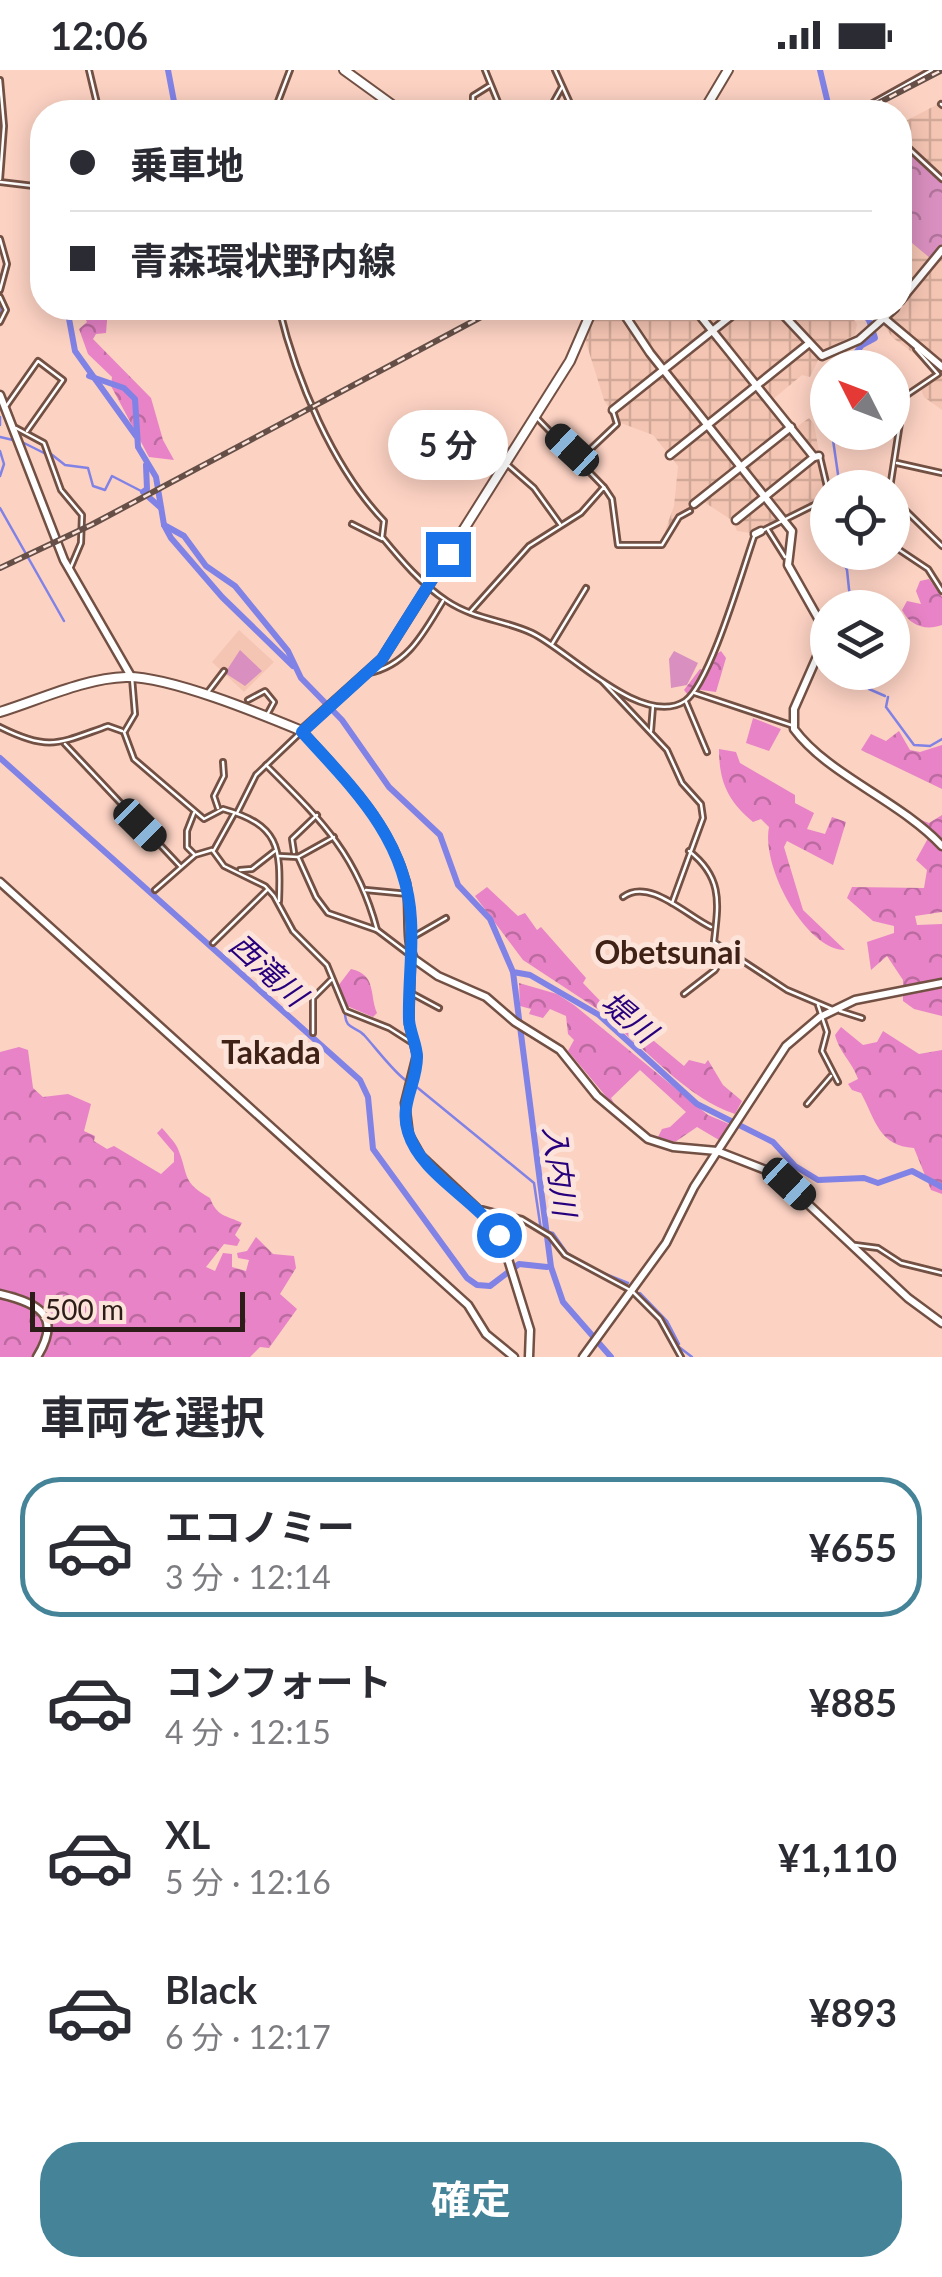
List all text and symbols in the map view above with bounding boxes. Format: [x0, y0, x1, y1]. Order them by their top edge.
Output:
text: 12:06 [50, 12, 148, 58]
text: 乗車地 [130, 141, 244, 187]
text: 青森環状野内線 [130, 237, 396, 283]
north arrow [810, 350, 910, 450]
map controls [810, 350, 910, 690]
callout: 5 分 [388, 409, 508, 479]
car [540, 419, 604, 481]
text: 5 分 [419, 425, 477, 464]
button: locate [810, 470, 910, 570]
route end [426, 532, 471, 577]
button: layers [810, 590, 910, 690]
car [108, 793, 172, 857]
water label: 西滝川 [224, 926, 317, 1014]
district label: Obetsunai [594, 932, 742, 971]
water label: 堤川 [595, 983, 667, 1051]
district label: Takada [221, 1032, 321, 1071]
water label: 入内川 [538, 1124, 585, 1221]
car [757, 1153, 821, 1215]
route start [477, 1213, 522, 1258]
scale bar [30, 1287, 245, 1332]
text: 500 m [45, 1292, 124, 1326]
text: 車両を選択 [40, 1390, 265, 1444]
icon: car [45, 1502, 135, 1592]
text: エコノミー [165, 1503, 355, 1549]
text: ¥655 [809, 1524, 897, 1570]
text: 3 分 · 12:14 [165, 1557, 331, 1596]
icon: car [45, 1657, 135, 1747]
text: コンフォート [165, 1658, 392, 1704]
text: ¥885 [809, 1679, 897, 1725]
text: 4 分 · 12:15 [165, 1712, 331, 1751]
text: XL [165, 1811, 210, 1857]
icon: car [45, 1812, 135, 1902]
text: ¥1,110 [778, 1834, 897, 1880]
text: 5 分 · 12:16 [165, 1862, 331, 1901]
text: Black [165, 1966, 257, 2012]
icon: car [45, 1967, 135, 2057]
text: ¥893 [809, 1989, 897, 2035]
text: 6 分 · 12:17 [165, 2017, 331, 2056]
button: 確定 [40, 2142, 902, 2257]

